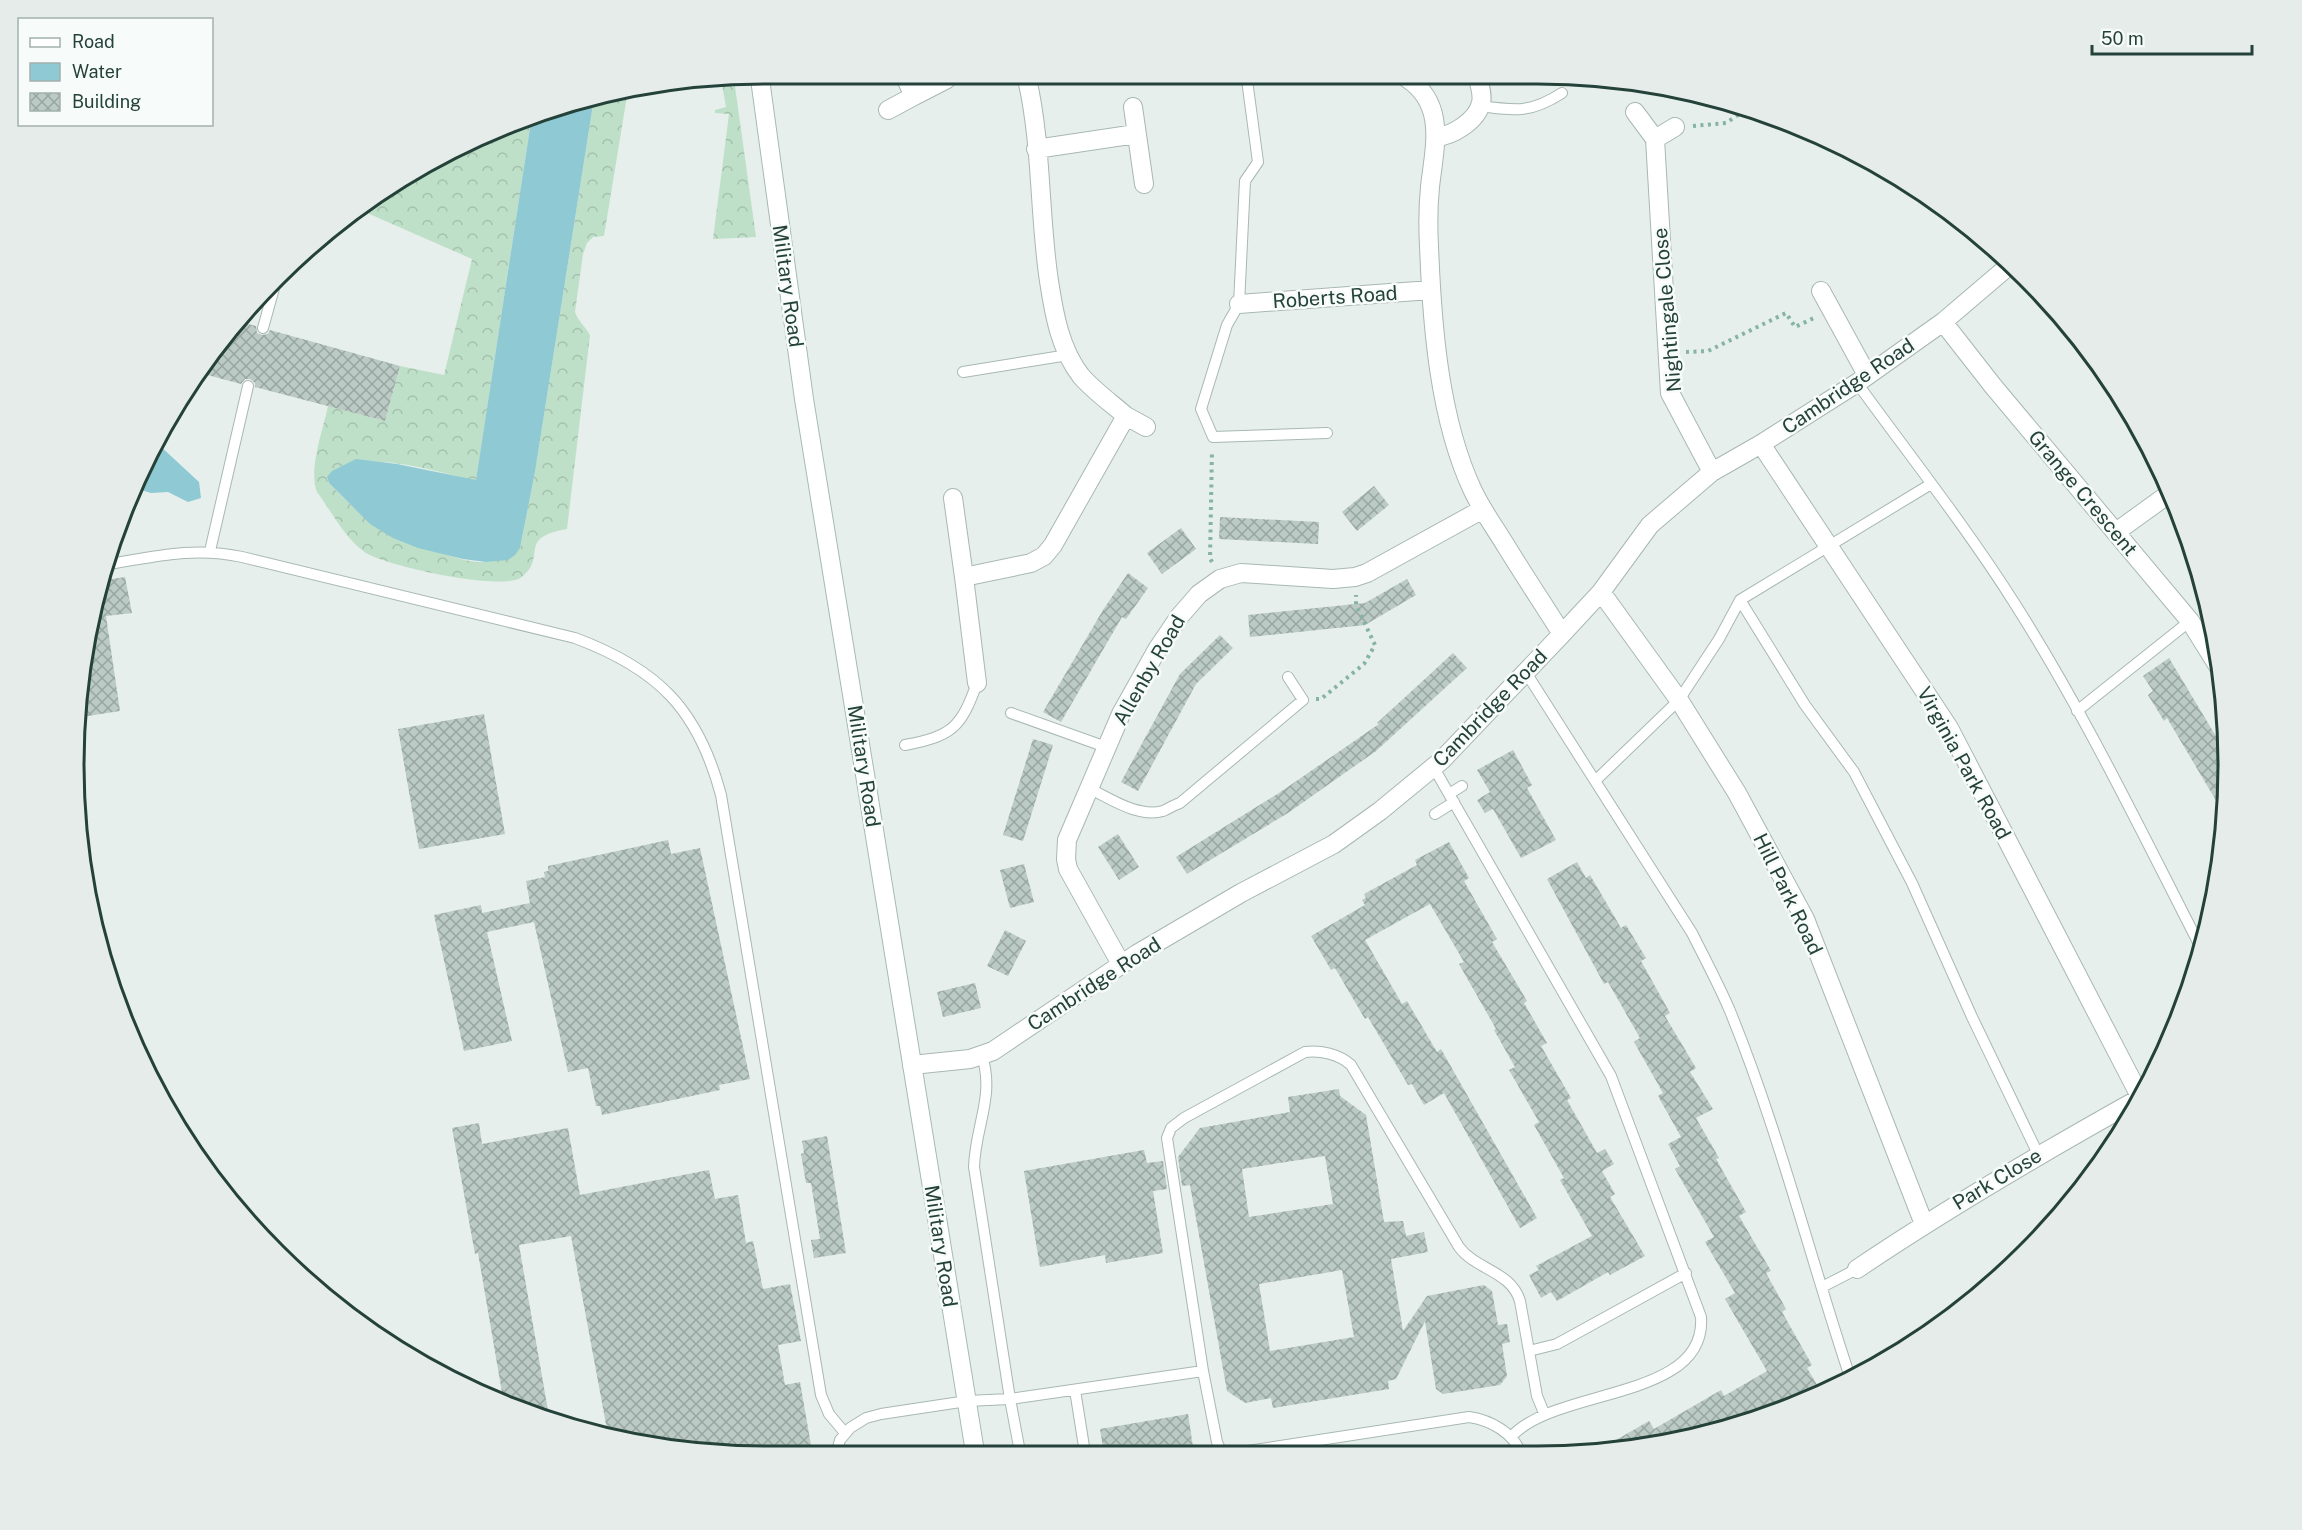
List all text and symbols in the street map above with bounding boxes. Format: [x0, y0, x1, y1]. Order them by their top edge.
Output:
legend [18, 18, 213, 126]
scale bar [2092, 18, 2252, 56]
text: 50 m [2101, 28, 2144, 49]
text: Road [72, 31, 115, 52]
text: Water [72, 61, 122, 82]
text: Building [72, 91, 141, 112]
street label: Military Road [768, 223, 808, 349]
street label: Nightingale Close [1648, 227, 1686, 393]
street label: Roberts Road [1272, 281, 1398, 313]
street label: Cambridge Road [1777, 333, 1919, 439]
street label: Grange Crescent [2023, 425, 2143, 561]
street label: Allenby Road [1108, 611, 1190, 729]
street label: Cambridge Road [1428, 644, 1552, 772]
street label: Virginia Park Road [1912, 682, 2016, 844]
street label: Military Road [842, 703, 886, 829]
street label: Hill Park Road [1748, 829, 1828, 959]
street label: Cambridge Road [1023, 932, 1165, 1036]
street label: Park Close [1948, 1143, 2046, 1215]
street label: Military Road [919, 1183, 963, 1309]

